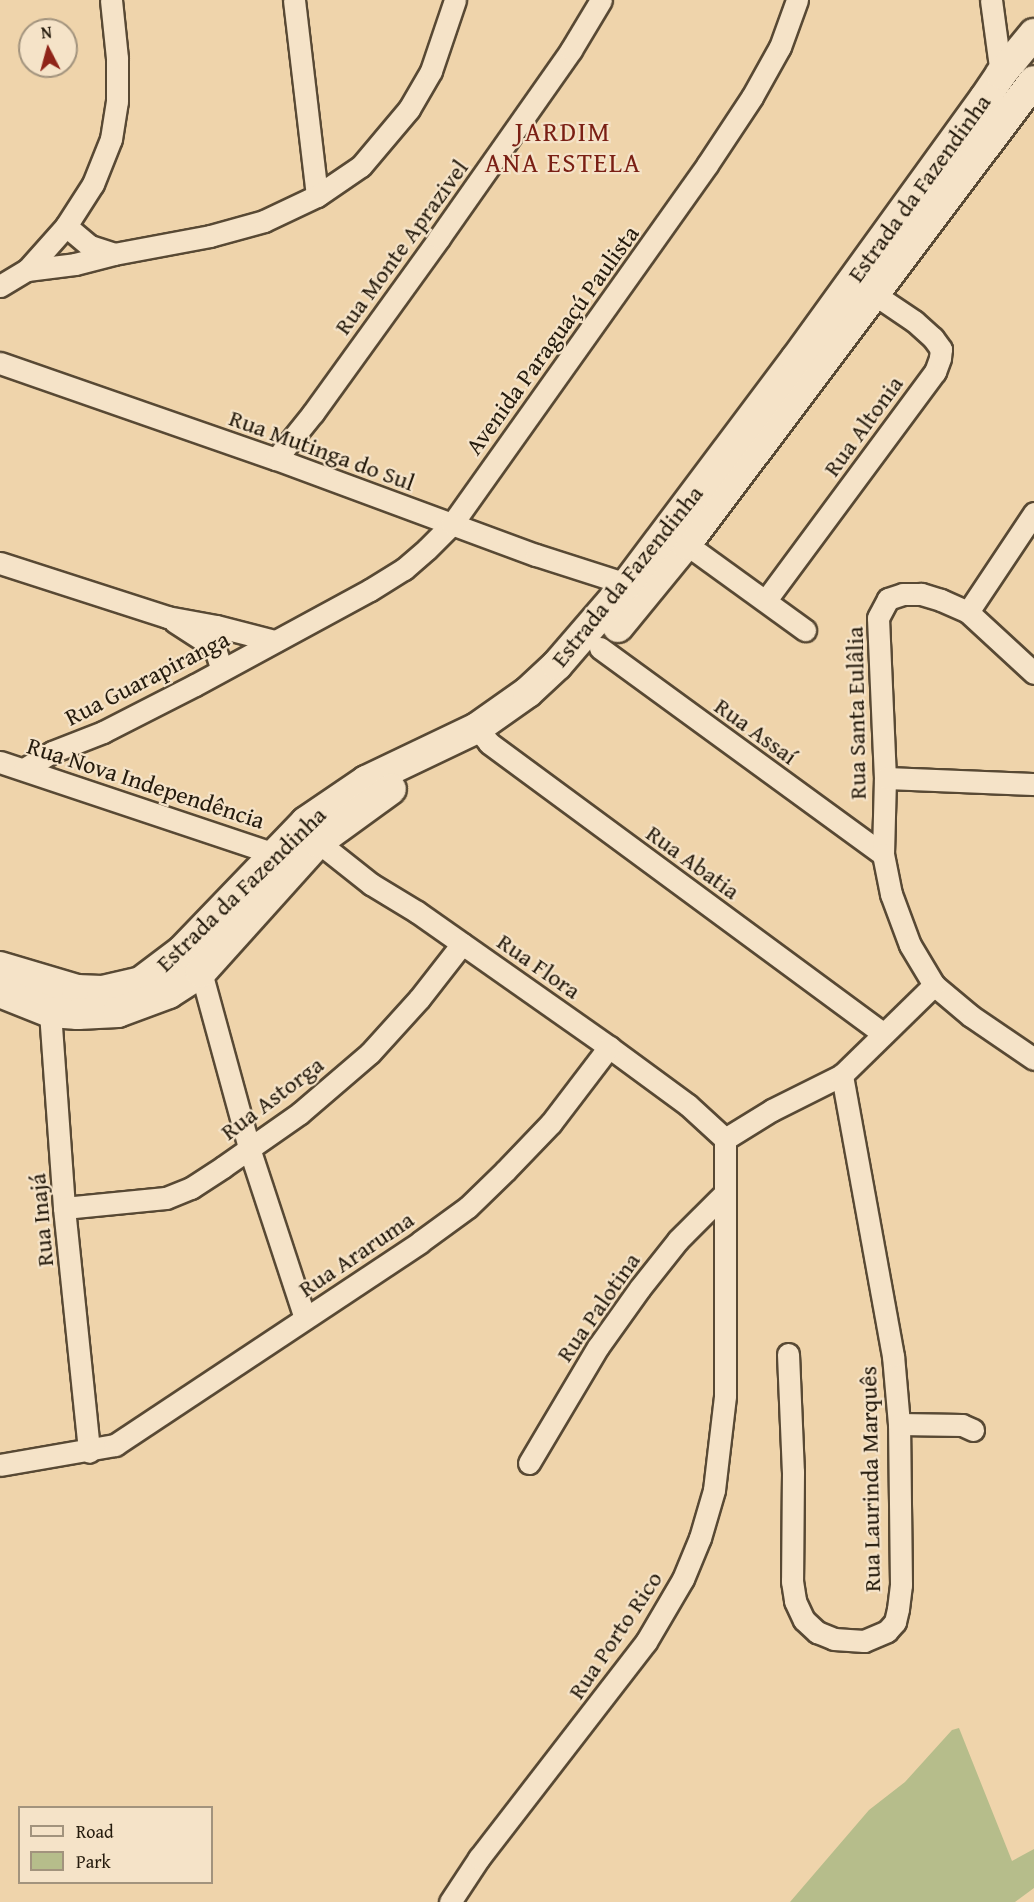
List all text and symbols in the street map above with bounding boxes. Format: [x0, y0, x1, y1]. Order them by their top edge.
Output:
north arrow [18, 18, 78, 78]
text: N [40, 20, 53, 45]
street label: Estrada da Fazendinha [841, 88, 997, 288]
district label: JARDIM ANA ESTELA [485, 115, 641, 178]
street label: Rua Monte Aprazivel [328, 154, 474, 340]
street label: Avenida Paraguaçú Paulista [459, 220, 645, 460]
street label: Rua Altonia [817, 370, 909, 482]
street label: Rua Mutinga do Sul [225, 403, 419, 497]
street label: Estrada da Fazendinha [545, 479, 709, 673]
street label: Rua Guarapiranga [60, 624, 234, 732]
street label: Rua Santa Eulâlia [840, 626, 872, 800]
street label: Rua Assaí [709, 691, 803, 771]
street label: Rua Nova Independência [24, 731, 268, 835]
street label: Estrada da Fazendinha [150, 800, 332, 978]
street label: Rua Abatia [641, 819, 745, 905]
street label: Rua Flora [492, 927, 586, 1005]
street label: Rua Astorga [215, 1050, 329, 1146]
street label: Rua Inajá [23, 1172, 59, 1268]
street label: Rua Araruma [293, 1205, 419, 1303]
street label: Rua Palotina [550, 1247, 646, 1367]
street label: Rua Laurinda Marquês [854, 1366, 886, 1592]
street label: Rua Porto Rico [562, 1566, 668, 1704]
legend [18, 1806, 213, 1884]
text: Road [76, 1818, 114, 1845]
text: Park [76, 1848, 111, 1875]

